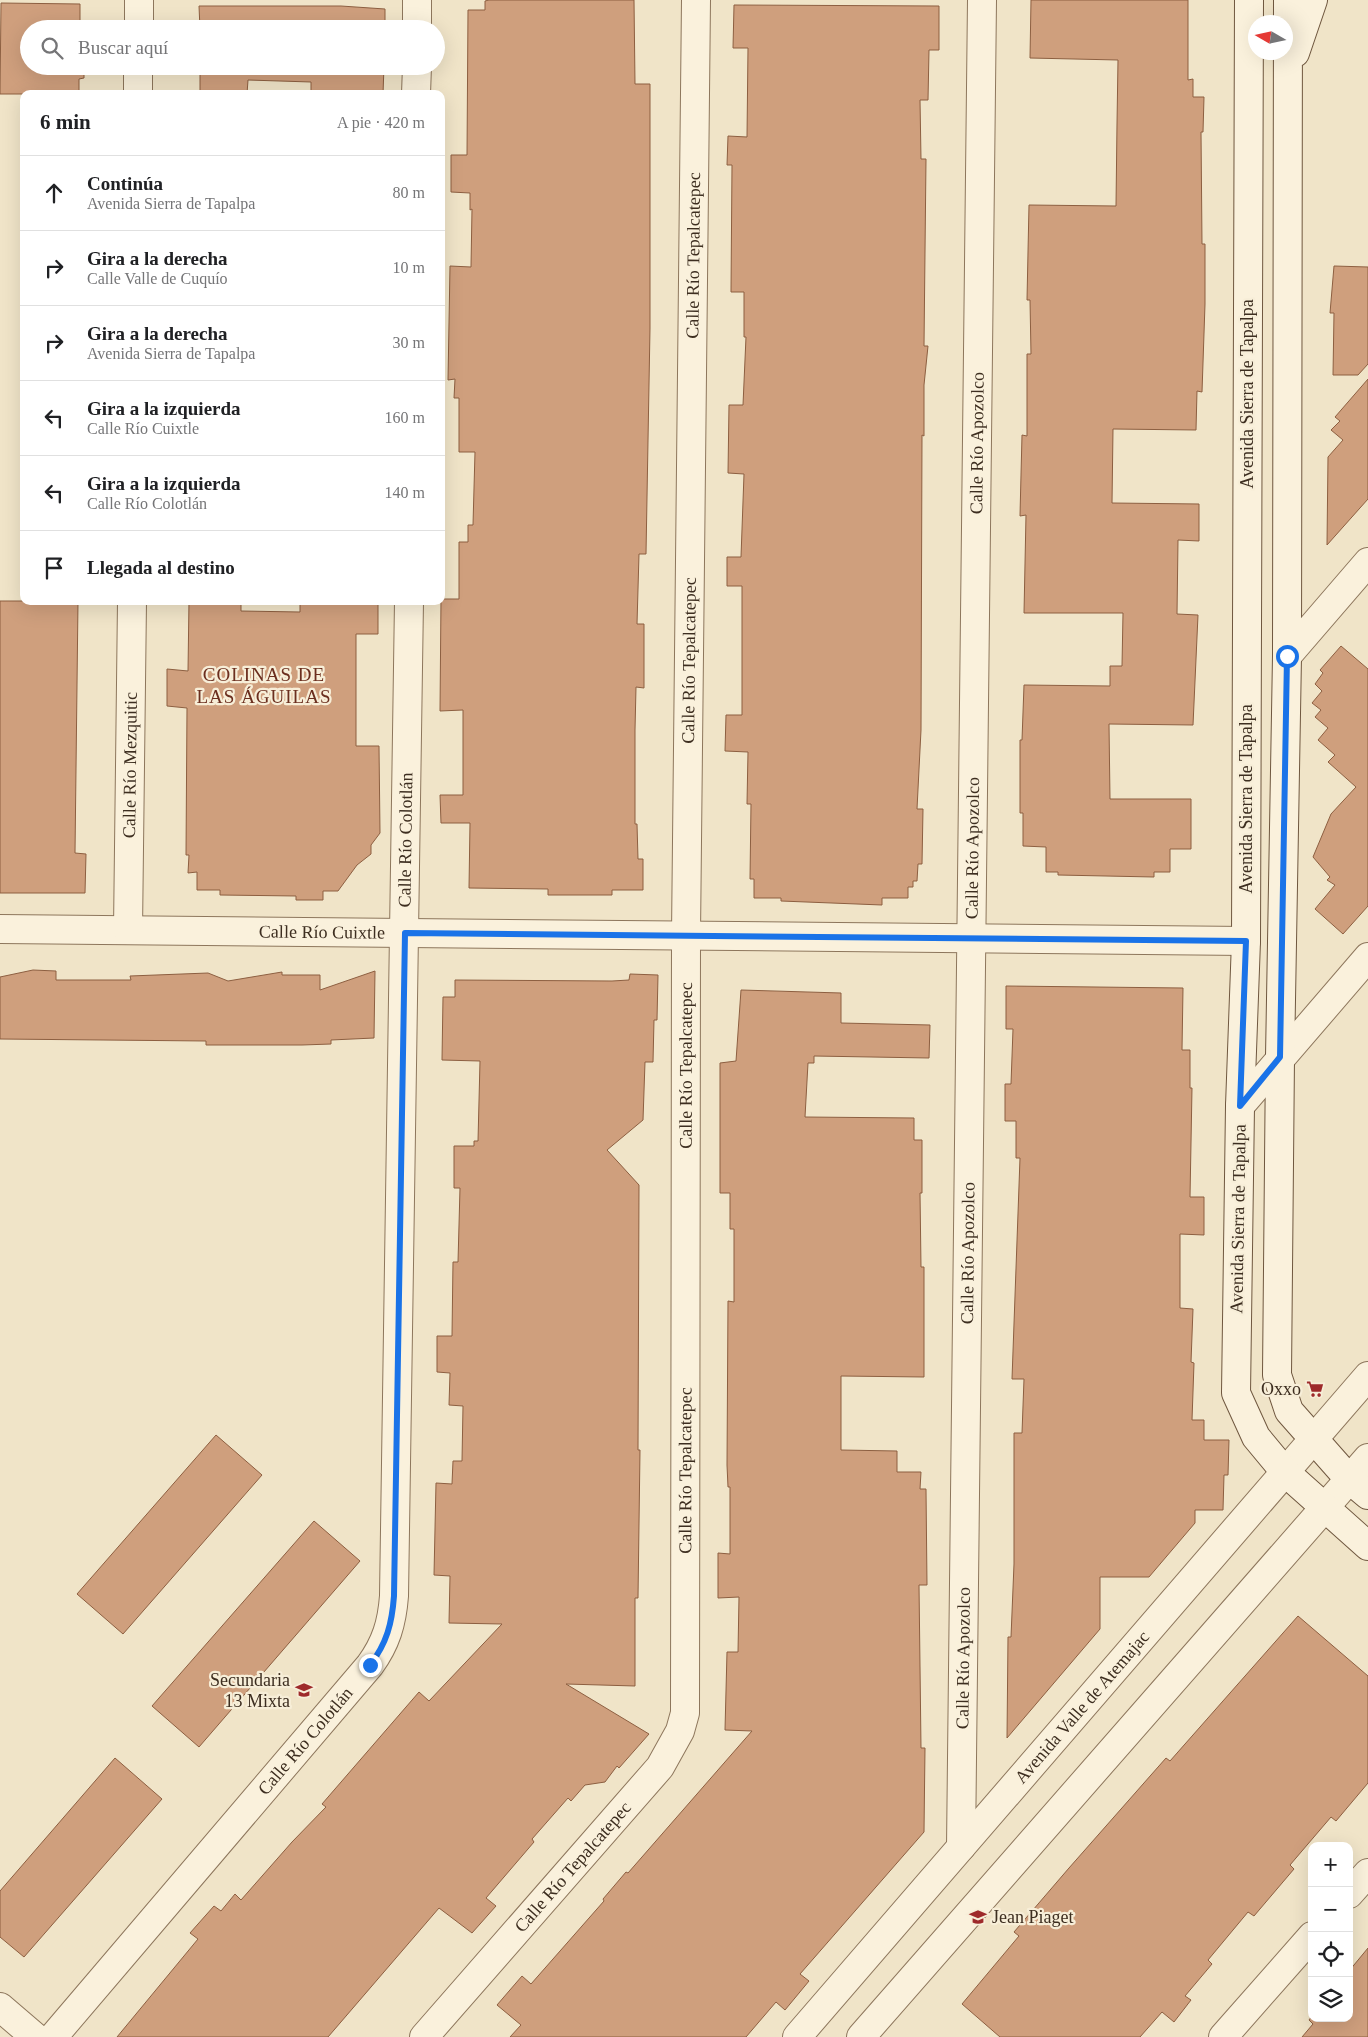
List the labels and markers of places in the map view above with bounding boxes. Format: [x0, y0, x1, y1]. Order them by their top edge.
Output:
place label: Oxxo [1261, 1379, 1301, 1399]
supermarket icon: Oxxo [1305, 1379, 1325, 1399]
place label: Secundaria 13 Mixta [210, 1670, 290, 1711]
school or university icon: Secundaria 13 Mixta [294, 1680, 314, 1700]
school or university icon: Jean Piaget [968, 1907, 988, 1927]
place label: Jean Piaget [992, 1907, 1073, 1927]

